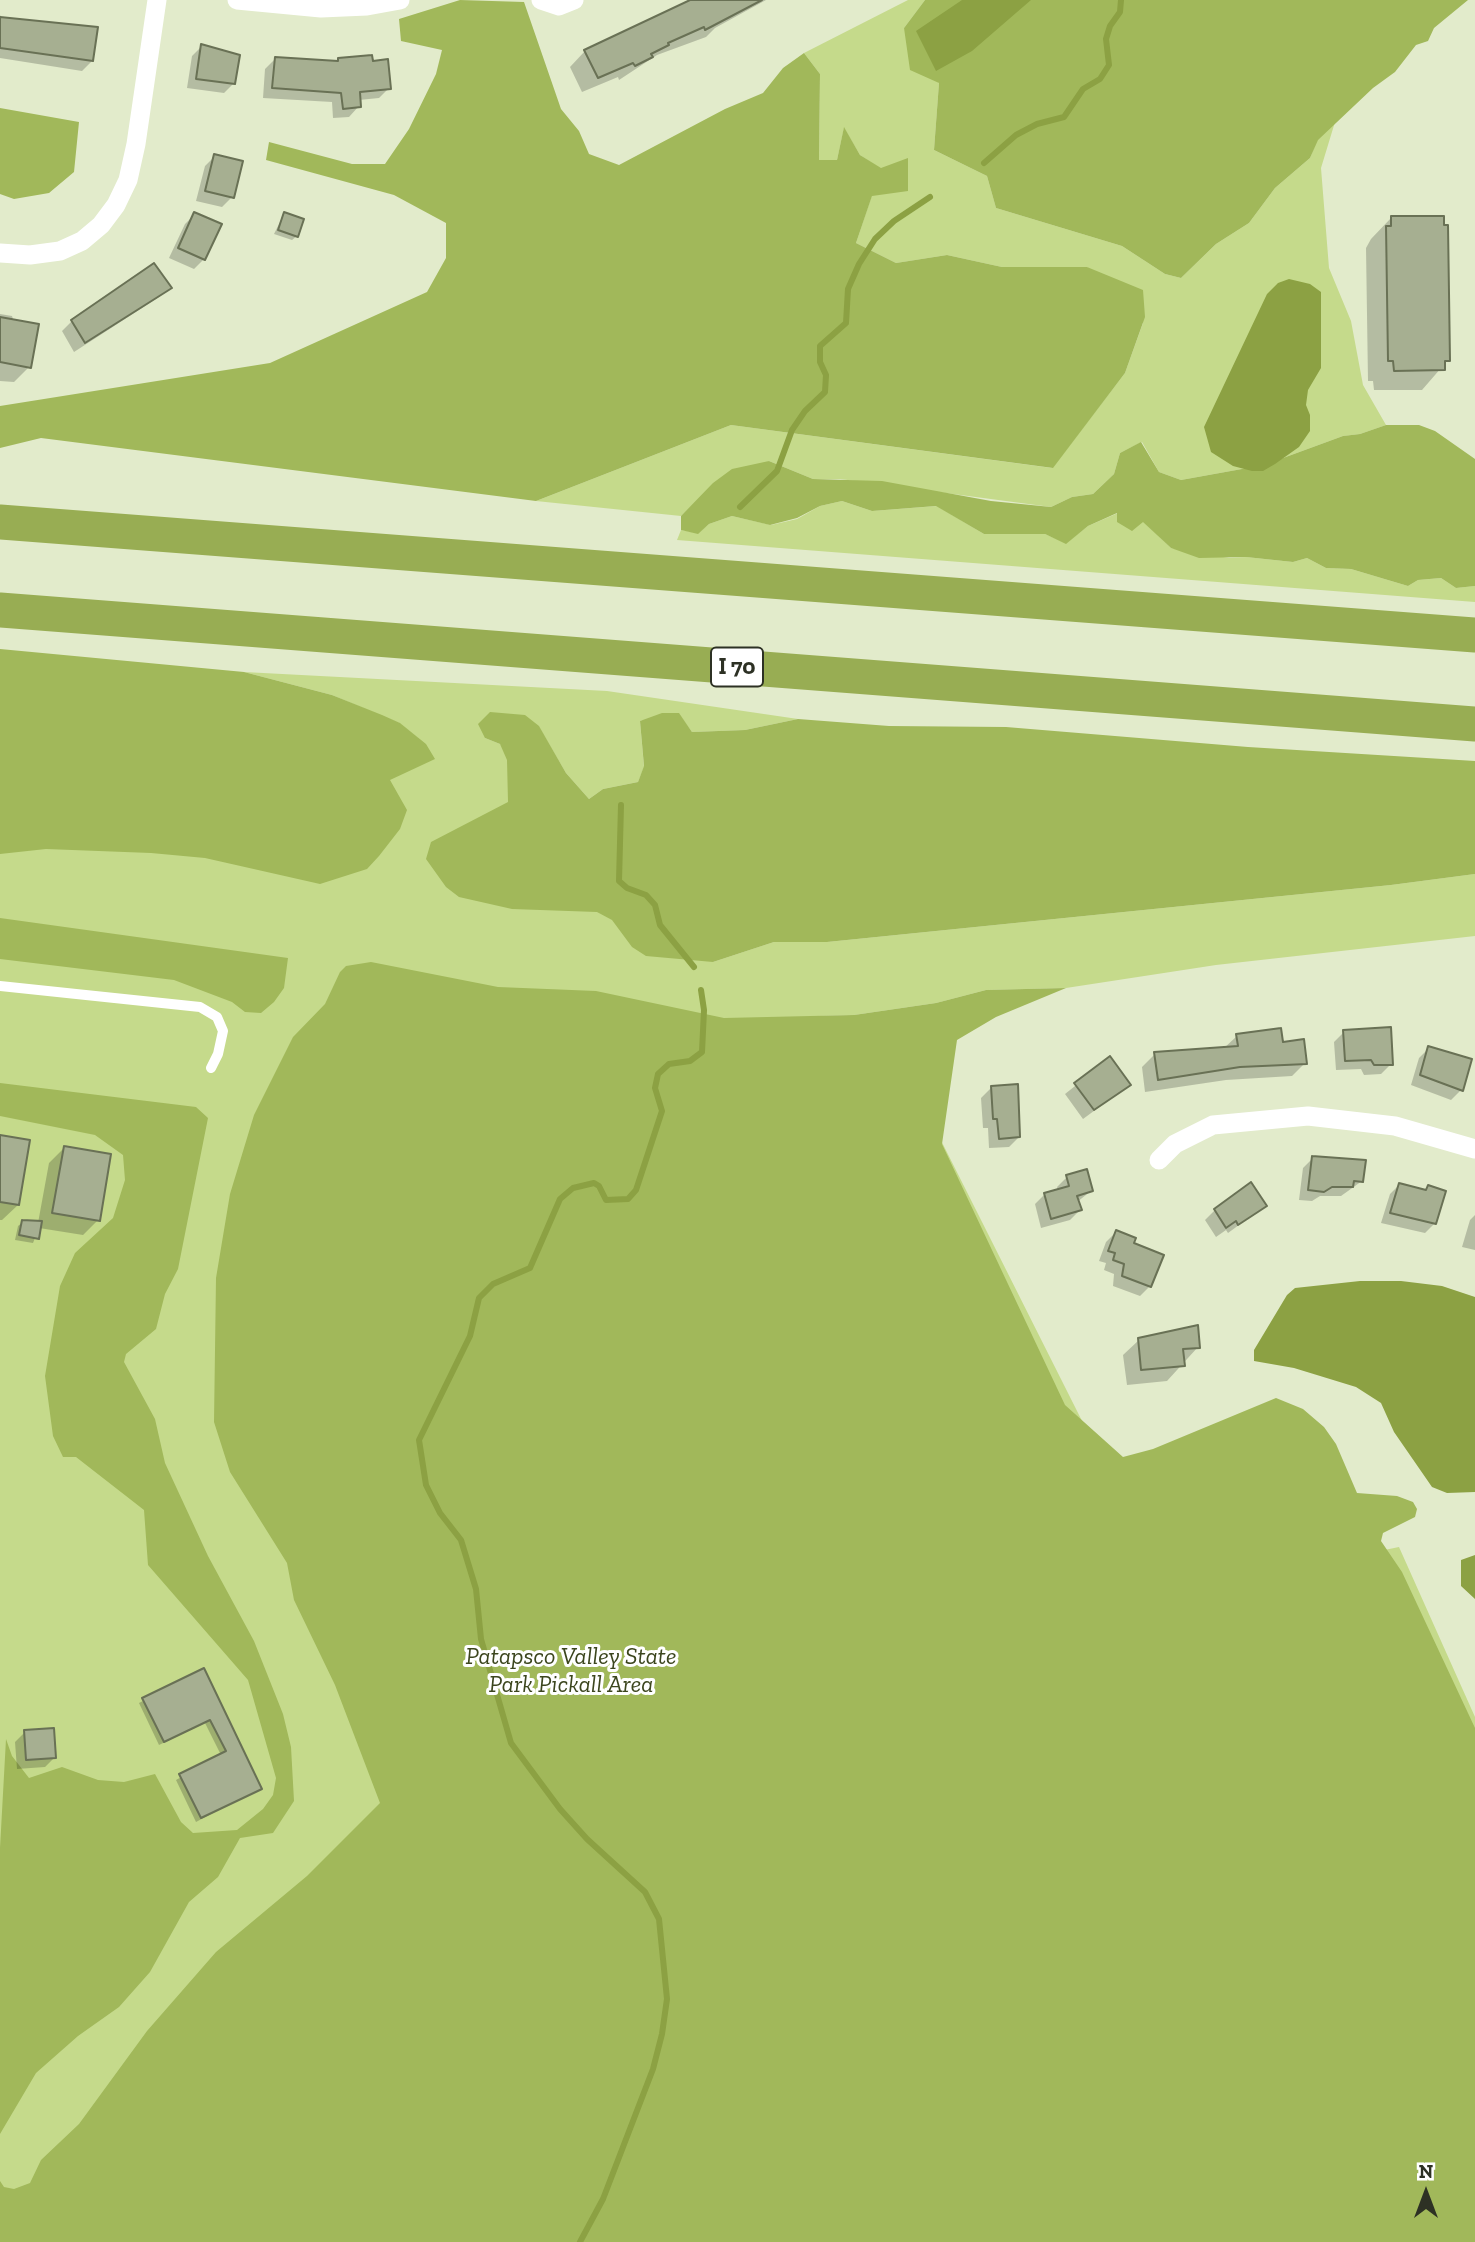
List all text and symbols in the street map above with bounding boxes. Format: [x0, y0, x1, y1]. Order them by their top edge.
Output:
road number: I 70 [711, 648, 763, 687]
park label: Patapsco Valley State Park Pickall Area [465, 1643, 677, 1699]
north arrow [1391, 2158, 1461, 2228]
text: N [1419, 2160, 1433, 2183]

